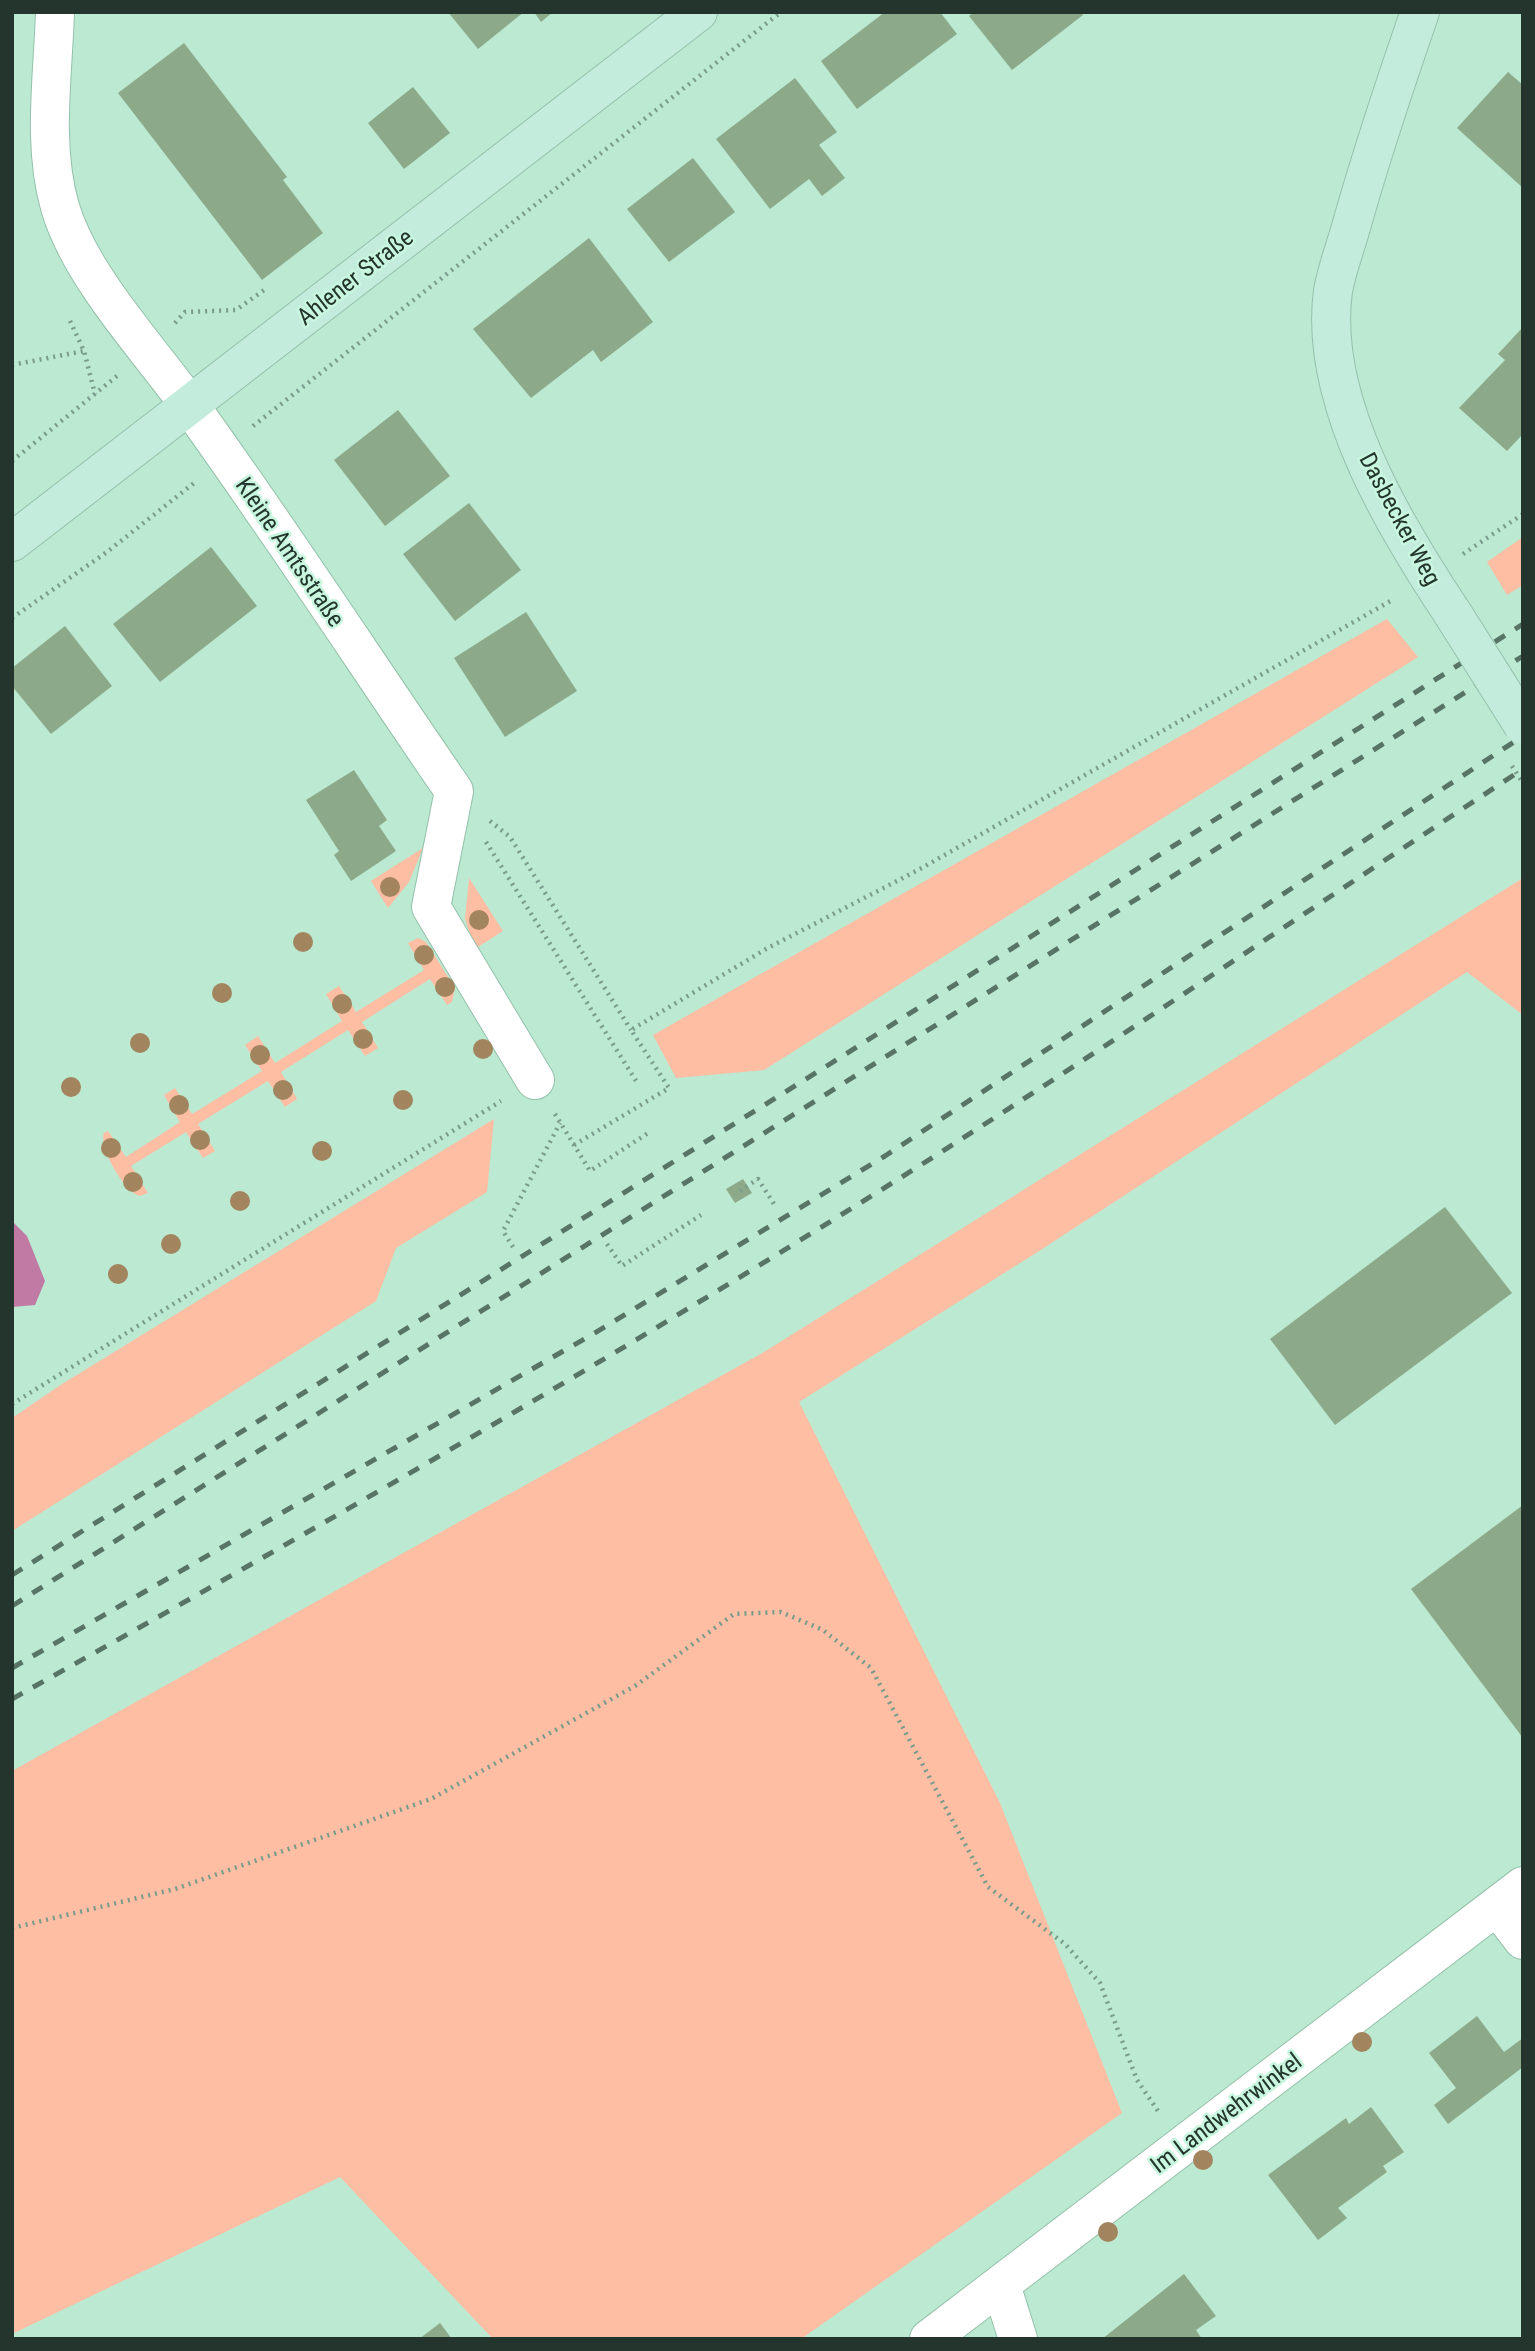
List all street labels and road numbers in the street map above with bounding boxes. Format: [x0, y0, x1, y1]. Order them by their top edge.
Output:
street label: Ahlener Straße [291, 223, 419, 331]
street label: Dasbecker Weg [1353, 448, 1447, 590]
street label: Kleine Amtsstraße [230, 472, 350, 632]
street label: Im Landwehrwinkel [1145, 2047, 1307, 2179]

